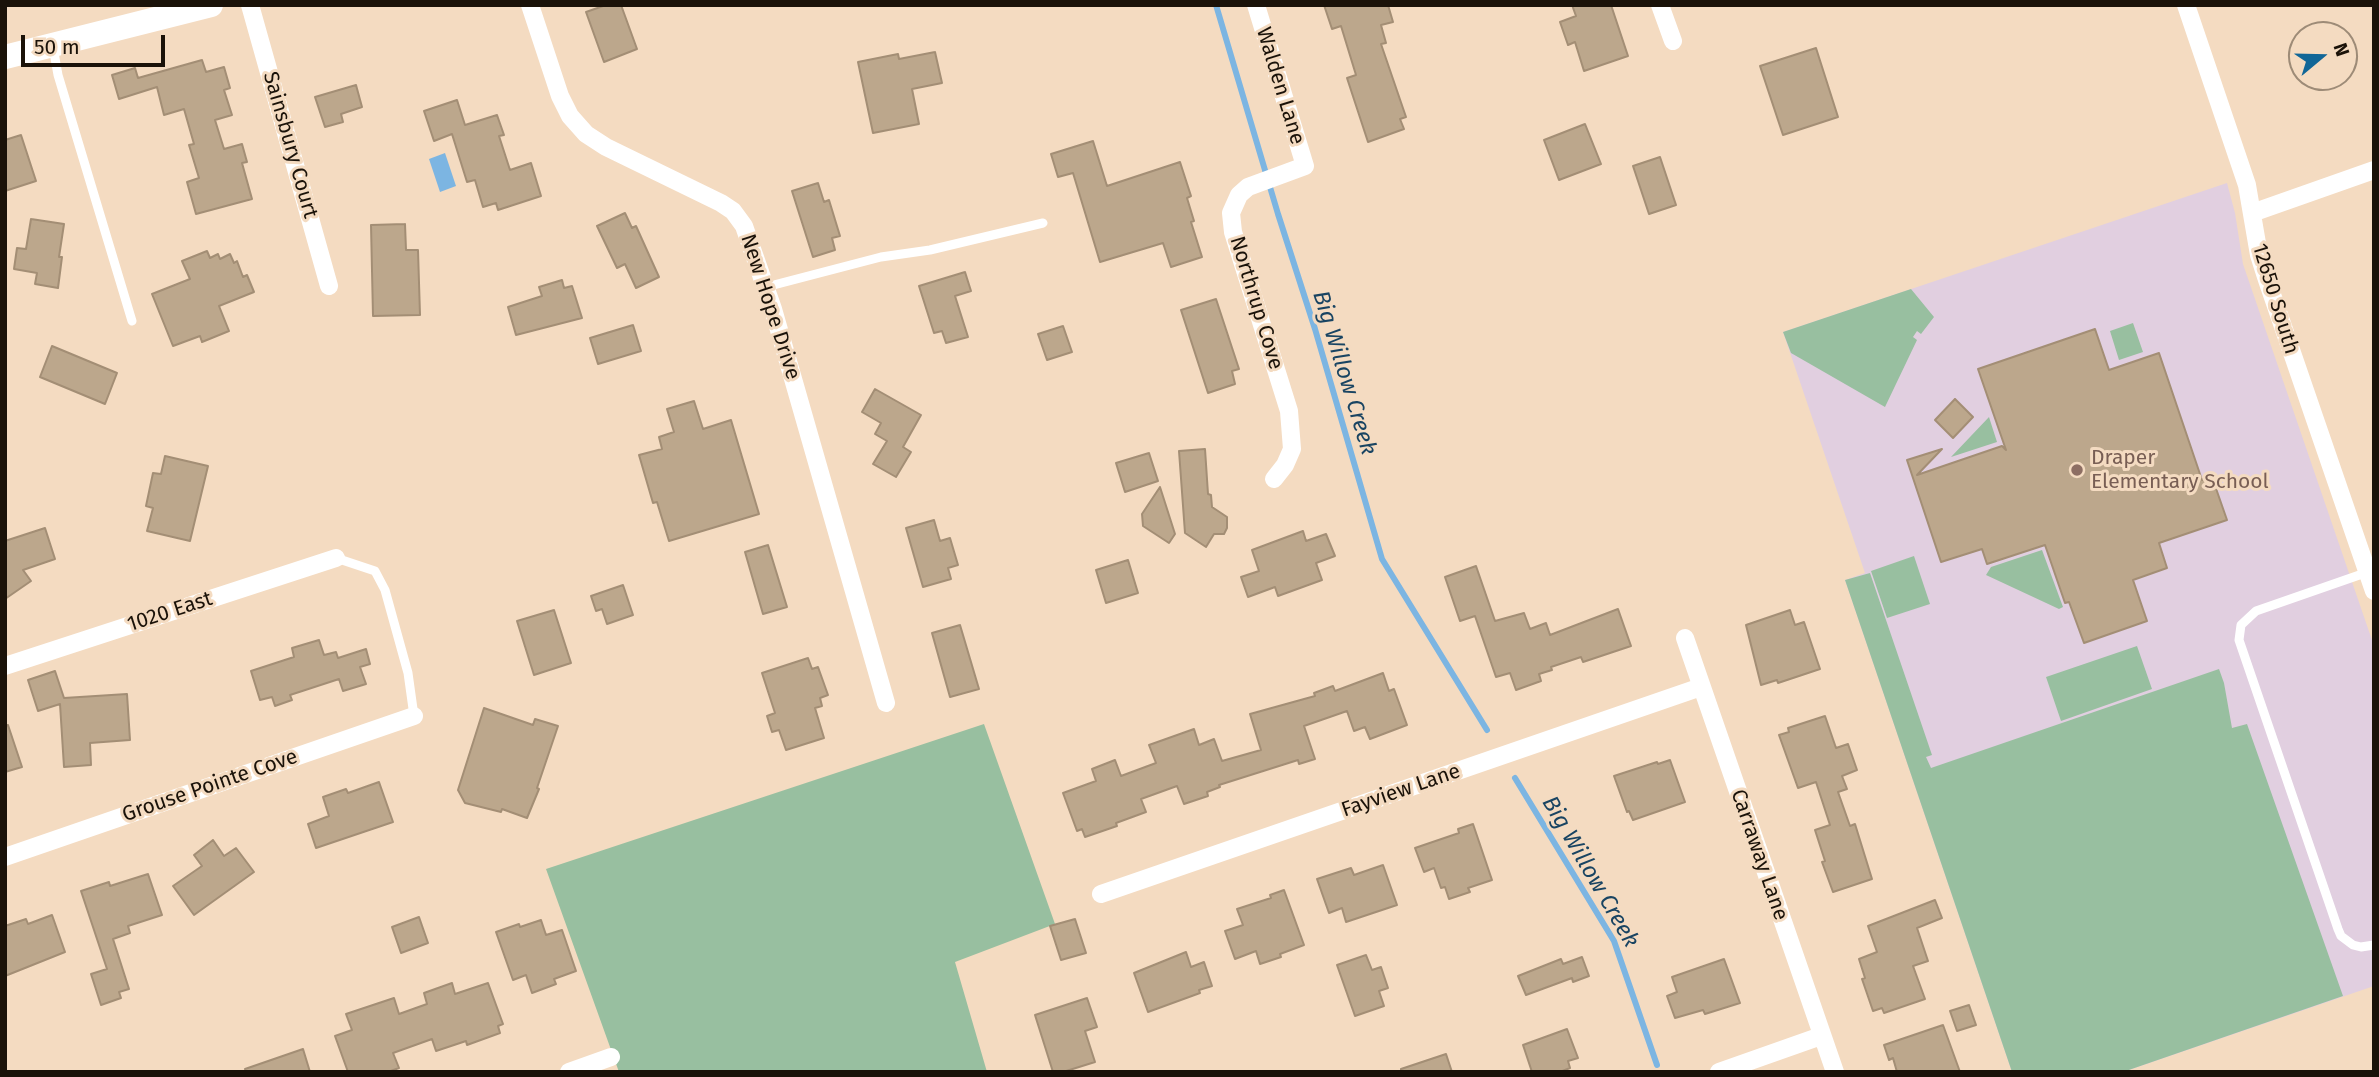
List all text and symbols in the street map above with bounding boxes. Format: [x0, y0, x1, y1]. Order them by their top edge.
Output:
scale bar [24, 21, 168, 65]
north arrow [2288, 21, 2358, 91]
street label: Walden Lane [1250, 24, 1310, 148]
text: 50 m [34, 34, 80, 60]
text: N [2329, 40, 2354, 59]
street label: Sainsbury Court [257, 69, 323, 221]
street label: New Hope Drive [735, 231, 805, 383]
street label: Northrup Cove [1224, 233, 1288, 373]
street label: 12650 South [2246, 241, 2304, 357]
water label: Big Willow Creek [1306, 288, 1382, 458]
place label: Draper Elementary School [2091, 445, 2269, 495]
marker: Draper Elementary School [2069, 462, 2085, 478]
street label: 1020 East [124, 586, 216, 638]
street label: Grouse Pointe Cove [119, 744, 301, 828]
street label: Fayview Lane [1338, 759, 1464, 823]
street label: Carraway Lane [1725, 786, 1793, 924]
water label: Big Willow Creek [1535, 791, 1645, 953]

